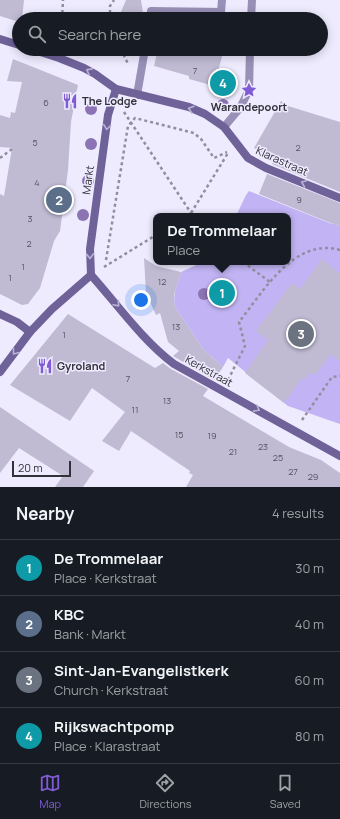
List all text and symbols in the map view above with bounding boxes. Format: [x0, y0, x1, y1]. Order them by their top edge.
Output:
search box [12, 12, 328, 56]
icon: search [26, 23, 48, 45]
text: Search here [58, 24, 141, 45]
house number: 7 [193, 64, 198, 77]
one-way arrow [85, 68, 93, 76]
pin: 4 [210, 68, 236, 98]
place icon: Warandepoort [240, 81, 258, 99]
restaurant icon: The Lodge [61, 92, 79, 110]
place label: The Lodge [82, 93, 138, 108]
house number: 6 [43, 96, 49, 109]
place label: Warandepoort [211, 99, 288, 114]
one-way arrow [187, 105, 194, 113]
one-way arrow [103, 124, 112, 130]
house number: 5 [32, 136, 38, 149]
house number: 2 [295, 141, 301, 154]
street label: Klarastraat [254, 142, 311, 179]
street label: Markt [78, 164, 97, 195]
house number: 4 [34, 176, 40, 189]
one-way arrow [300, 180, 307, 188]
pin: 2 [46, 185, 72, 215]
house number: 9 [296, 193, 302, 206]
house number: 3 [28, 212, 33, 225]
popup [153, 213, 291, 265]
text: De Trommelaar [167, 220, 277, 241]
house number: 2 [26, 237, 32, 250]
text: Place [167, 241, 200, 259]
one-way arrow [86, 253, 95, 259]
house number: 1 [21, 260, 25, 273]
house number: 1 [8, 271, 12, 284]
house number: 12 [158, 275, 166, 288]
pin: 1 [209, 278, 235, 308]
your location [131, 290, 151, 310]
one-way arrow [112, 300, 119, 307]
pin: 3 [288, 319, 314, 349]
house number: 13 [172, 320, 180, 333]
house number: 1 [62, 328, 66, 341]
one-way arrow [13, 347, 20, 354]
street label: Kerkstraat [183, 351, 236, 390]
restaurant icon: Gyroland [36, 357, 54, 375]
place label: Gyroland [57, 358, 105, 373]
house number: 7 [126, 372, 131, 385]
house number: 13 [163, 394, 171, 407]
house number: 11 [131, 403, 139, 416]
one-way arrow [253, 405, 260, 412]
house number: 15 [175, 428, 183, 441]
house number: 19 [207, 429, 217, 442]
house number: 23 [258, 440, 268, 453]
house number: 21 [229, 445, 237, 458]
house number: 25 [273, 451, 283, 464]
scale bar [12, 459, 71, 478]
text: 20 m [18, 460, 43, 475]
house number: 27 [288, 465, 298, 478]
house number: 29 [308, 470, 318, 483]
text: Nearby [16, 502, 74, 525]
text: 4 results [272, 504, 324, 522]
text: De Trommelaar [54, 548, 163, 569]
text: 1 [26, 559, 32, 577]
text: 30 m [295, 559, 324, 577]
text: Place · Kerkstraat [54, 569, 157, 587]
text: KBC [54, 604, 84, 625]
text: 2 [25, 615, 33, 633]
text: 40 m [295, 615, 324, 633]
text: Bank · Markt [54, 625, 126, 643]
text: Sint-Jan-Evangelistkerk [54, 660, 229, 681]
text: 3 [25, 671, 33, 689]
text: 60 m [294, 671, 324, 689]
text: Church · Kerkstraat [54, 681, 168, 699]
text: Rijkswachtpomp [54, 716, 174, 737]
text: 4 [25, 727, 33, 745]
text: 80 m [295, 727, 324, 745]
text: Place · Klarastraat [54, 737, 161, 755]
tab: Map [39, 772, 61, 811]
tab: Directions [139, 772, 192, 811]
tab: Saved [270, 772, 301, 811]

